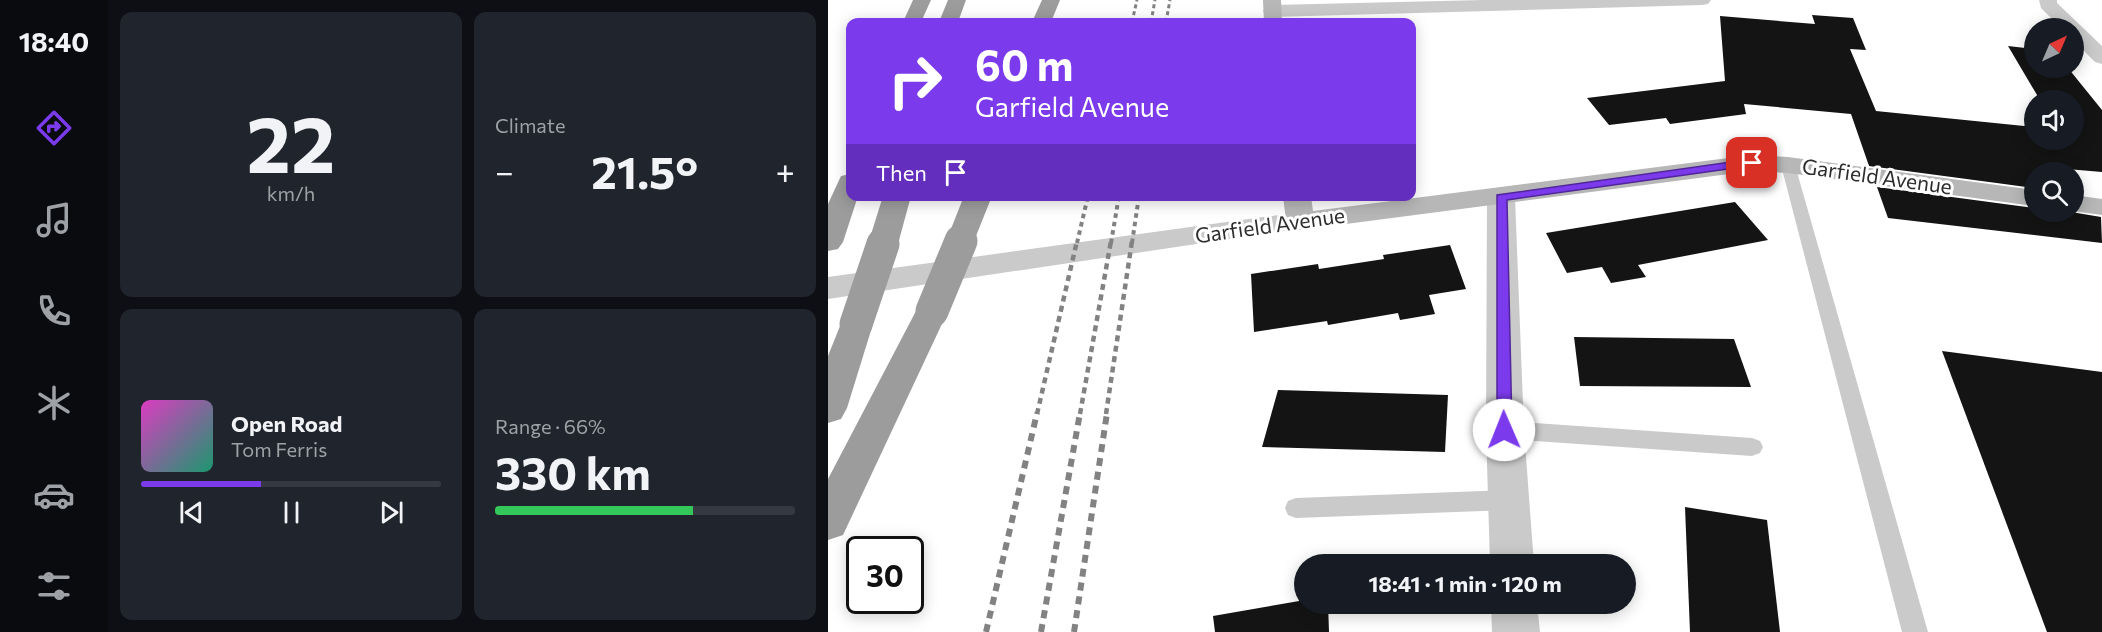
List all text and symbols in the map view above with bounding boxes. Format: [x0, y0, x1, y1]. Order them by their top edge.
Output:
north arrow [2024, 18, 2084, 78]
map controls [2024, 18, 2084, 222]
text: 18:40 [19, 25, 89, 58]
text: 60 m [975, 38, 1074, 90]
icon: right [876, 42, 954, 120]
text: Garfield Avenue [975, 90, 1169, 123]
button: sound [2024, 90, 2084, 150]
text: 22 [247, 94, 335, 189]
icon: directions [33, 107, 75, 149]
text: Climate [495, 113, 565, 137]
pin [1726, 137, 1777, 188]
text: 21.5° [591, 143, 698, 198]
icon: arrive [1735, 146, 1768, 179]
text: − [495, 150, 514, 191]
text: + [776, 150, 795, 191]
street label: Garfield Avenue [1801, 153, 1954, 198]
icon: arrive [939, 156, 972, 189]
text: Then [876, 159, 927, 186]
button: search [2024, 162, 2084, 222]
text: km/h [267, 181, 315, 205]
icon: music [33, 199, 75, 241]
street label: Garfield Avenue [1193, 202, 1346, 247]
icon: phone [33, 290, 75, 332]
icon: climate [33, 382, 75, 424]
position arrow [1472, 398, 1536, 462]
text: Open Road [231, 410, 342, 437]
text: Range · 66% [495, 414, 606, 438]
text: Tom Ferris [231, 437, 327, 461]
text: 330 km [495, 444, 651, 499]
icon: car [33, 474, 75, 516]
icon: previous [175, 496, 208, 529]
icon: pause [275, 496, 308, 529]
icon: next [375, 496, 408, 529]
speed limit sign: 30 [846, 536, 924, 614]
icon: filters [33, 565, 75, 607]
text: 18:41 · 1 min · 120 m [1368, 570, 1562, 597]

